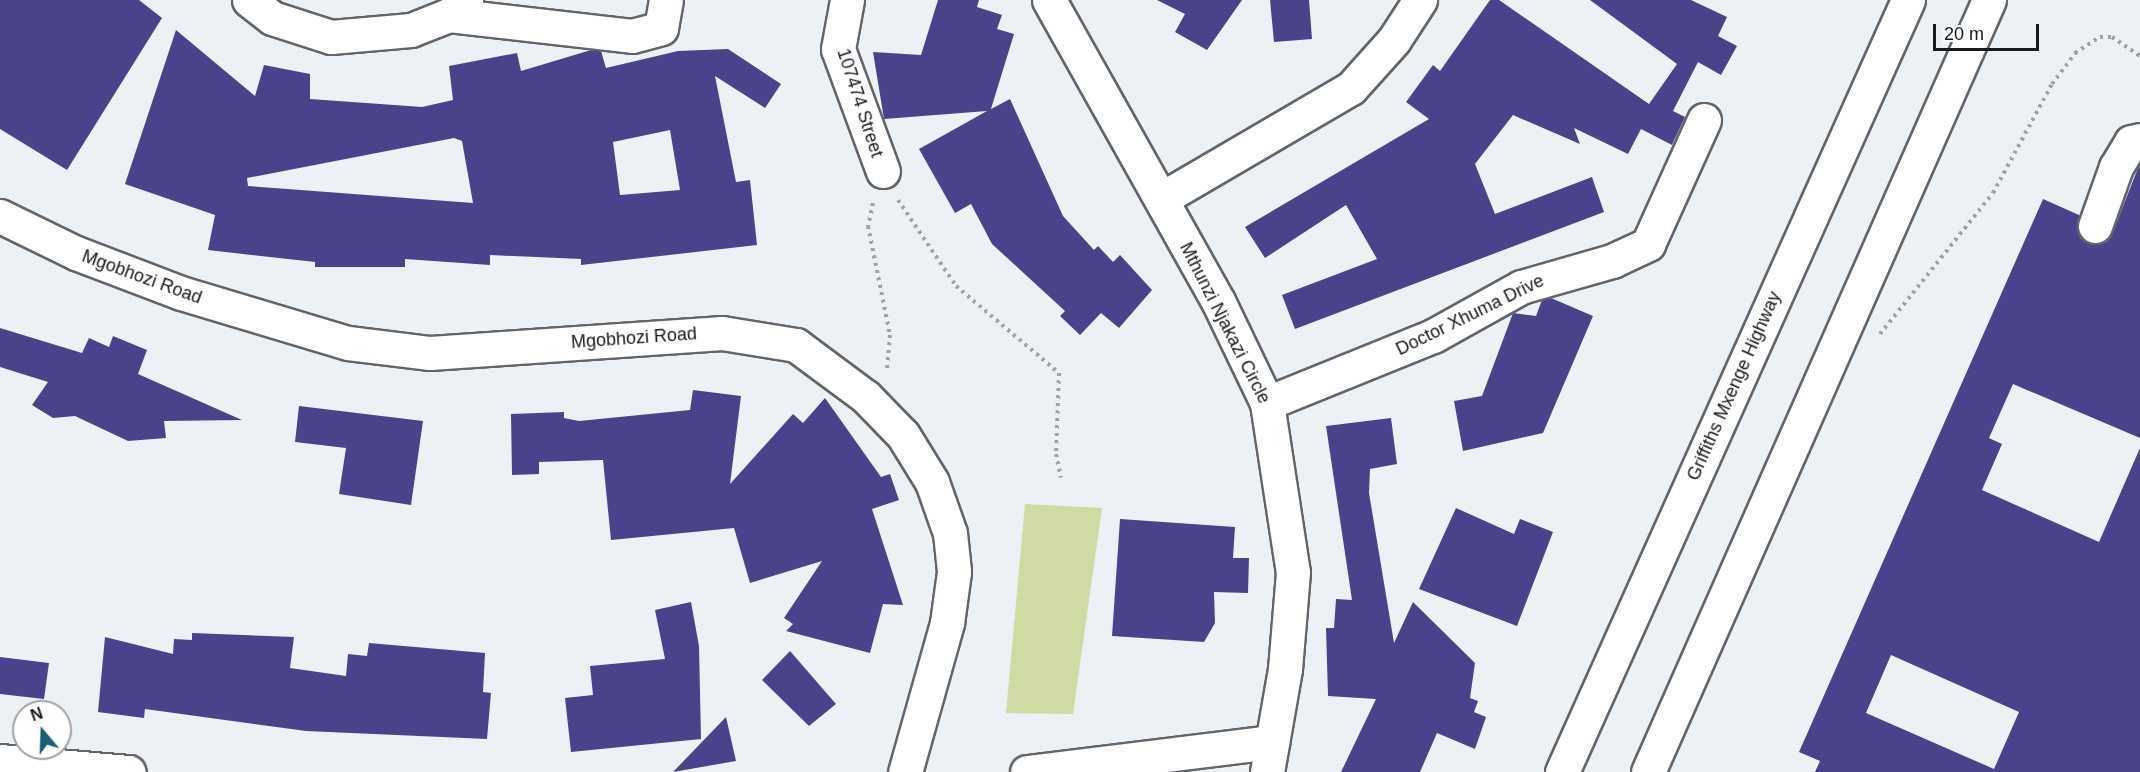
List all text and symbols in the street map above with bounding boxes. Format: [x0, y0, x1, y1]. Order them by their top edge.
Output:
scale bar [1936, 12, 2042, 50]
text: 20 m [1944, 24, 1984, 44]
street label: 107474 Street [832, 46, 888, 160]
street label: Mthunzi Njakazi Circle [1175, 239, 1275, 407]
street label: Mgobhozi Road [79, 245, 205, 309]
street label: Doctor Xhuma Drive [1392, 270, 1548, 360]
street label: Griffiths Mxenge Highway [1682, 288, 1786, 484]
street label: Mgobhozi Road [570, 323, 698, 353]
north arrow [12, 700, 72, 760]
text: N [28, 704, 45, 724]

